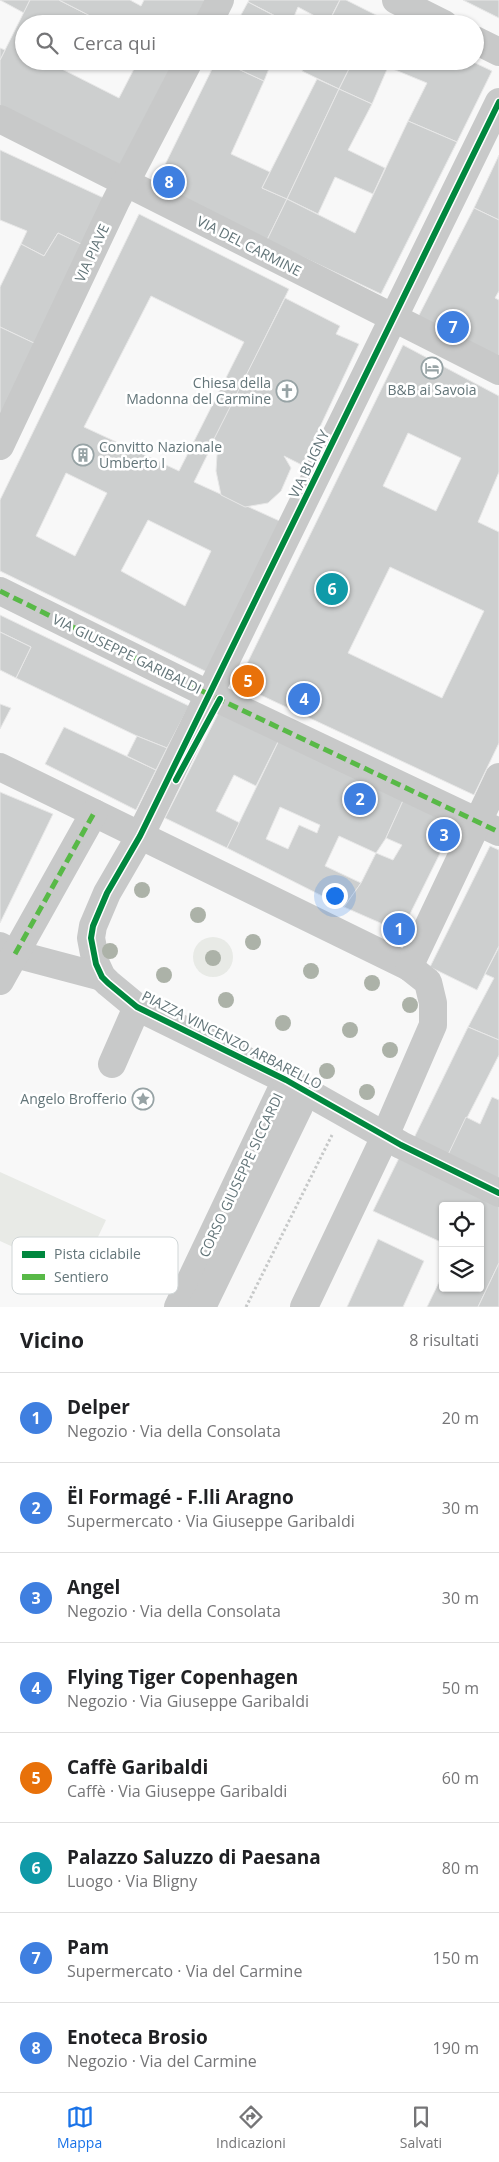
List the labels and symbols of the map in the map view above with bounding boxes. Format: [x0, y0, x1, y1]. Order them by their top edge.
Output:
pin: 8 [153, 163, 185, 201]
street label: VIA DEL CARMINE [194, 211, 305, 280]
street label: VIA PIAVE [70, 221, 113, 285]
pin: 7 [437, 308, 469, 346]
hotel icon: B&B ai Savoia [420, 356, 444, 380]
place label: Chiesa della Madonna del Carmine [126, 373, 271, 408]
church icon: Chiesa della Madonna del Carmine [275, 379, 299, 403]
place label: B&B ai Savoia [387, 380, 477, 399]
street label: VIA BLIGNY [284, 426, 333, 501]
place label: Convitto Nazionale Umberto I [99, 437, 222, 472]
building icon: Convitto Nazionale Umberto I [71, 443, 95, 467]
pin: 6 [316, 570, 348, 608]
street label: VIA GIUSEPPE GARIBALDI [50, 609, 205, 698]
pin: 5 [232, 662, 264, 700]
pin: 4 [288, 680, 320, 718]
pin: 2 [344, 780, 376, 818]
pin: 3 [428, 816, 460, 854]
your location [322, 883, 348, 909]
pin: 1 [383, 910, 415, 948]
street label: PIAZZA VINCENZO ARBARELLO [139, 986, 326, 1093]
place icon: Angelo Brofferio [131, 1087, 155, 1111]
place label: Angelo Brofferio [20, 1089, 127, 1108]
street label: CORSO GIUSEPPE SICCARDI [194, 1089, 287, 1260]
legend [12, 1237, 178, 1294]
text: Pista ciclabile [54, 1244, 141, 1263]
text: Sentiero [54, 1267, 109, 1286]

